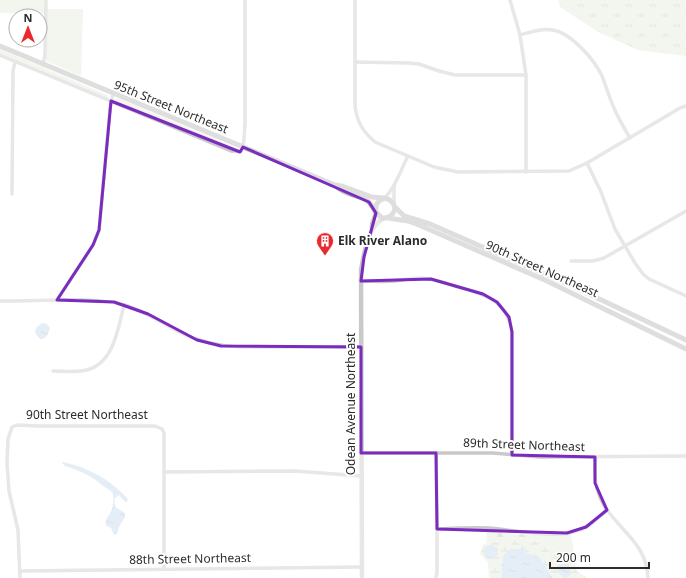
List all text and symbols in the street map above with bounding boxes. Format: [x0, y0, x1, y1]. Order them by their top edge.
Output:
north arrow [8, 8, 48, 48]
text: N [24, 10, 32, 25]
street label: 95th Street Northeast [111, 76, 231, 137]
building icon: Elk River Alano [315, 231, 335, 256]
place label: Elk River Alano [338, 232, 427, 249]
street label: 90th Street Northeast [483, 236, 602, 301]
street label: Odean Avenue Northeast [342, 332, 359, 475]
street label: 90th Street Northeast [26, 406, 149, 423]
street label: 89th Street Northeast [463, 434, 586, 455]
scale bar [550, 544, 649, 570]
street label: 88th Street Northeast [129, 549, 252, 568]
text: 200 m [556, 549, 591, 566]

